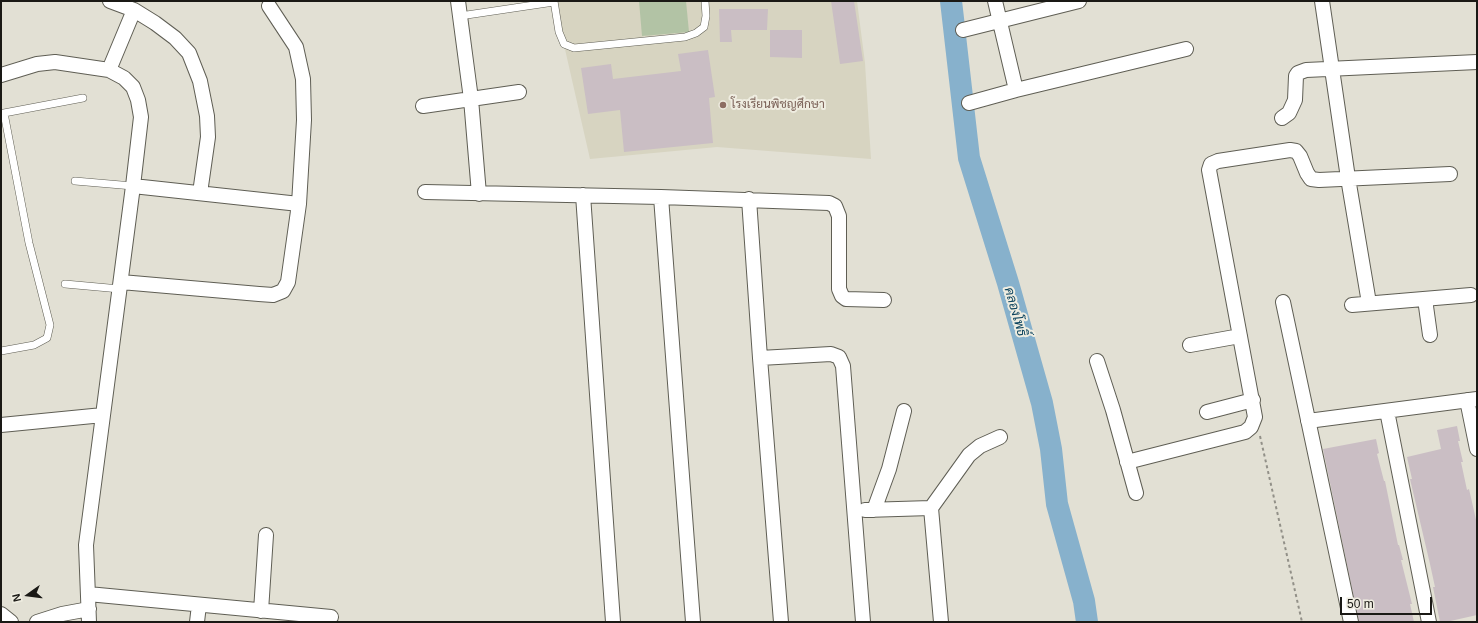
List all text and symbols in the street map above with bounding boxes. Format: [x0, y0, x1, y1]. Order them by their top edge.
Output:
place label: โรงเรียนพิชญศึกษา [731, 98, 825, 112]
marker: โรงเรียนพิชญศึกษา [718, 100, 728, 110]
water label: คลองโพธิ์ [1001, 286, 1029, 338]
north arrow [8, 575, 48, 615]
scale bar [1342, 589, 1434, 615]
text: N [10, 593, 23, 603]
text: 50 m [1347, 597, 1374, 611]

